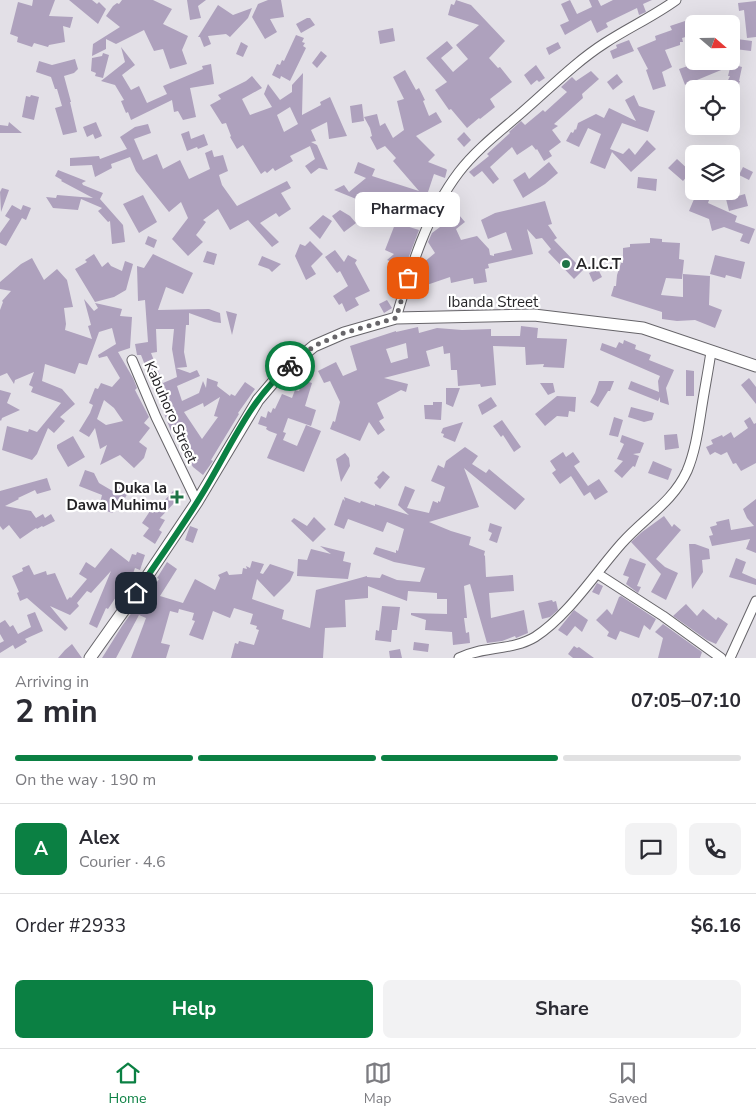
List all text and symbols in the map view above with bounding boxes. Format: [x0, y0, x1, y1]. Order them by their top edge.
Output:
north arrow [685, 15, 740, 70]
map controls [685, 15, 740, 200]
button: locate [685, 80, 740, 135]
button: layers [685, 145, 740, 200]
callout: Pharmacy [356, 193, 460, 228]
text: Pharmacy [371, 198, 444, 220]
place label: A.I.C.T [576, 254, 622, 274]
pin [387, 257, 429, 299]
marker: A.I.C.T [560, 258, 572, 270]
icon: bag [394, 264, 422, 292]
street label: Ibanda Street [448, 292, 539, 312]
courier [265, 341, 315, 391]
icon: bike [276, 352, 304, 380]
street label: Kabuhoro Street [140, 358, 203, 467]
place label: Duka la Dawa Muhimu [66, 478, 167, 515]
marker: Duka la Dawa Muhimu [171, 491, 183, 503]
pin [115, 572, 157, 614]
icon: home [122, 579, 150, 607]
text: Arriving in [15, 671, 89, 693]
text: 07:05–07:10 [631, 688, 741, 714]
text: 2 min [15, 690, 98, 733]
text: On the way · 190 m [15, 769, 156, 791]
button: chat [625, 823, 677, 875]
button: phone [689, 823, 741, 875]
text: Alex [79, 825, 120, 851]
text: A [34, 836, 48, 862]
text: Courier · 4.6 [79, 851, 165, 873]
text: Order #2933 [15, 913, 126, 939]
text: $6.16 [691, 913, 741, 939]
button: Help [15, 980, 373, 1038]
button: Share [383, 980, 741, 1038]
tab: Home [109, 1059, 146, 1108]
tab: Map [364, 1059, 392, 1108]
tab: Saved [609, 1059, 647, 1108]

